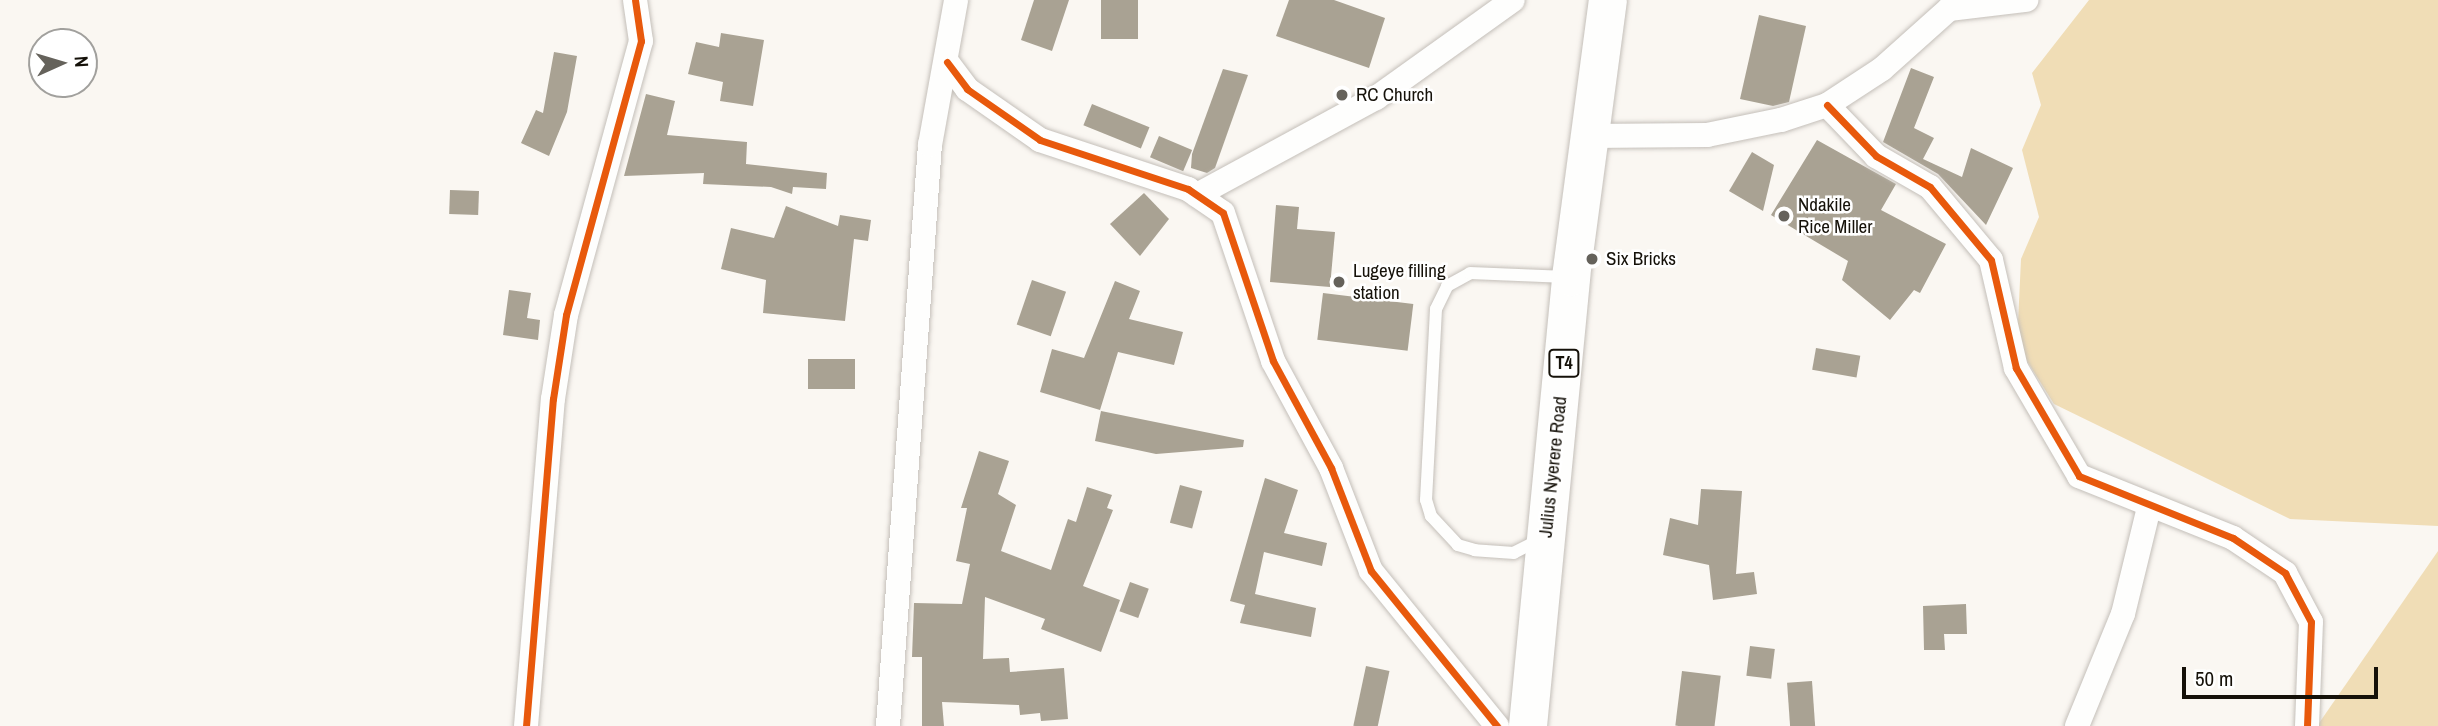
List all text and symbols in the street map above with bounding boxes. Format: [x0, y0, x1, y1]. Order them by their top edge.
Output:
north arrow [28, 28, 98, 98]
text: N [69, 55, 95, 68]
place label: RC Church [1356, 84, 1433, 106]
marker: RC Church [1334, 87, 1350, 103]
place label: Ndakile Rice Miller [1798, 194, 1872, 238]
marker: Ndakile Rice Miller [1776, 208, 1792, 224]
place label: Six Bricks [1606, 248, 1676, 270]
marker: Six Bricks [1584, 251, 1600, 267]
place label: Lugeye filling station [1353, 260, 1446, 304]
marker: Lugeye filling station [1331, 274, 1347, 290]
road number: T4 [1548, 348, 1580, 377]
street label: Julius Nyerere Road [1534, 395, 1572, 539]
scale bar [2186, 652, 2382, 696]
text: 50 m [2195, 664, 2233, 693]

